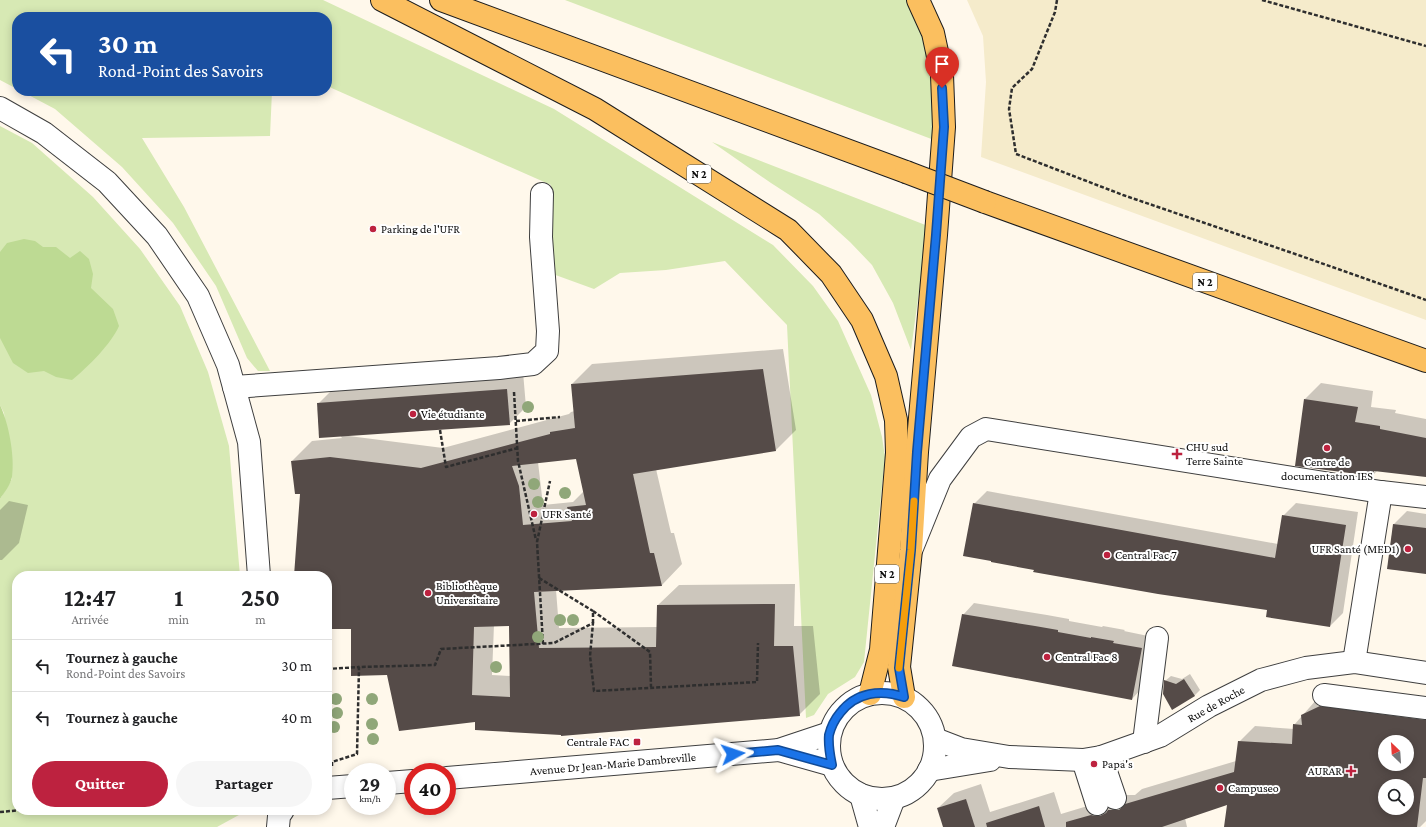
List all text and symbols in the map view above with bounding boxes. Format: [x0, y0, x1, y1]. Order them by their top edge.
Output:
icon: left [32, 28, 84, 80]
text: 30 m [98, 28, 158, 59]
pin [925, 47, 959, 88]
icon: arrive [931, 53, 953, 75]
text: Rond-Point des Savoirs [98, 61, 263, 81]
road number: N 2 [687, 165, 711, 183]
place label: Parking de l'UFR [381, 222, 460, 236]
marker: Parking de l'UFR [368, 224, 378, 234]
road number: N 2 [1193, 273, 1217, 291]
place label: Vie étudiante [421, 407, 485, 421]
marker: Vie étudiante [408, 409, 418, 419]
place label: CHU sud Terre Sainte [1186, 440, 1243, 468]
marker: Centre de documentation IES [1322, 443, 1332, 453]
marker: CHU sud Terre Sainte [1171, 448, 1183, 460]
place label: Centre de documentation IES [1281, 455, 1373, 483]
place label: UFR Santé [542, 507, 591, 521]
marker: UFR Santé [529, 509, 539, 519]
place label: UFR Santé (MED1) [1311, 542, 1400, 556]
marker: UFR Santé (MED1) [1403, 544, 1413, 554]
place label: Central Fac 7 [1115, 548, 1177, 562]
marker: Central Fac 7 [1102, 550, 1112, 560]
road number: N 2 [875, 565, 899, 583]
place label: Bibliothèque Universitaire [436, 579, 498, 607]
text: 12:47 [64, 584, 116, 611]
text: 1 [174, 584, 183, 611]
text: 250 [241, 584, 280, 611]
marker: Bibliothèque Universitaire [423, 588, 433, 598]
text: Arrivée [71, 612, 109, 627]
text: min [168, 612, 189, 627]
text: m [255, 612, 266, 627]
text: Tournez à gauche [66, 650, 178, 666]
place label: Central Fac 8 [1055, 650, 1118, 664]
marker: Central Fac 8 [1042, 652, 1052, 662]
icon: left [32, 655, 54, 677]
text: 30 m [282, 658, 312, 674]
text: Rond-Point des Savoirs [66, 666, 185, 681]
street label: Rue de Roche [1185, 683, 1247, 725]
icon: left [32, 707, 54, 729]
text: Tournez à gauche [66, 710, 178, 726]
text: 40 m [281, 710, 312, 726]
position arrow [712, 733, 754, 775]
place label: Centrale FAC [567, 735, 629, 749]
north arrow [1378, 735, 1414, 771]
map controls [1378, 735, 1414, 815]
marker: Centrale FAC [632, 737, 642, 747]
street label: Avenue Dr Jean-Marie Dambreville [529, 750, 697, 778]
place label: Papa's [1102, 757, 1133, 771]
marker: Papa's [1089, 759, 1099, 769]
button: Quitter [32, 761, 168, 807]
button: Partager [176, 761, 312, 807]
speed limit sign: 40 [404, 763, 456, 815]
place label: AURAR [1308, 764, 1342, 778]
marker: AURAR [1345, 765, 1357, 777]
text: 29 [359, 773, 381, 795]
button: search [1378, 779, 1414, 815]
place label: Campuseo [1228, 781, 1279, 795]
marker: Campuseo [1215, 783, 1225, 793]
text: km/h [359, 793, 381, 804]

